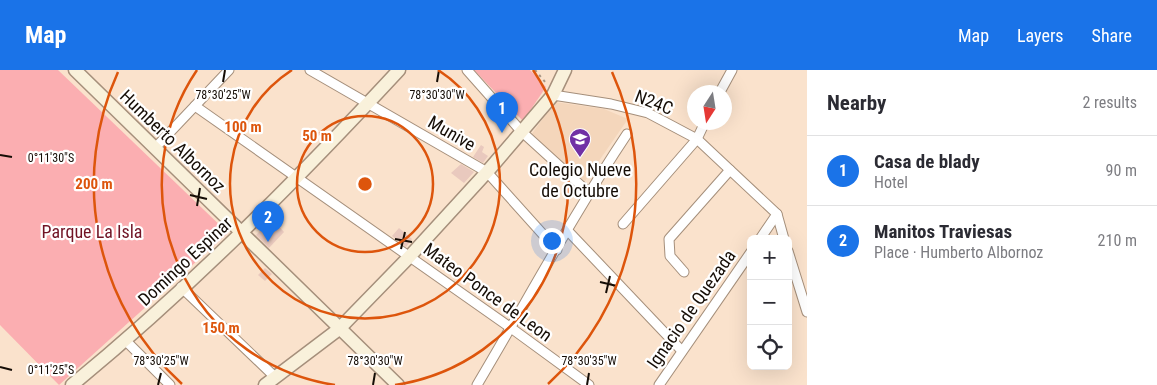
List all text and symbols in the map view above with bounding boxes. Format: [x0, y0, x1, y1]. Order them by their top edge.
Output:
text: Map [25, 21, 66, 49]
text: Map [958, 25, 989, 46]
text: Layers [1017, 25, 1064, 46]
text: Share [1092, 25, 1132, 46]
street label: Humberto Albornoz [116, 85, 230, 197]
street label: N24C [632, 85, 676, 119]
north arrow [687, 85, 732, 130]
text: 78°30'25"W [195, 88, 251, 102]
text: 78°30'30"W [409, 88, 465, 102]
text: Nearby [827, 91, 886, 115]
pin: 1 [486, 92, 518, 133]
text: 2 results [1082, 93, 1137, 112]
street label: Munive [425, 111, 479, 155]
text: 100 m [224, 118, 262, 136]
text: 50 m [302, 127, 332, 145]
school or university icon: Colegio Nueve de Octubre [568, 127, 592, 158]
text: Casa de blady [874, 150, 980, 173]
text: 0°11'30"S [28, 151, 74, 165]
place label: Colegio Nueve de Octubre [529, 159, 631, 201]
text: 1 [839, 161, 847, 180]
text: 90 m [1105, 161, 1137, 180]
text: Hotel [874, 173, 908, 192]
text: 200 m [75, 175, 113, 193]
centre of rings [356, 175, 374, 193]
pin: 2 [252, 201, 284, 242]
street label: Domingo Espinar [134, 212, 237, 310]
text: Manitos Traviesas [874, 220, 1012, 243]
park label: Parque La Isla [42, 221, 142, 242]
your location [539, 228, 565, 254]
text: 2 [839, 231, 847, 250]
text: 210 m [1098, 231, 1137, 250]
map controls [747, 235, 792, 370]
button: + [747, 235, 792, 280]
street label: Mateo Ponce de Leon [420, 238, 556, 346]
text: Place · Humberto Albornoz [874, 243, 1043, 262]
street label: Ignacio de Quezada [642, 246, 740, 372]
button: − [747, 280, 792, 325]
text: 150 m [202, 319, 240, 337]
button: locate [747, 325, 792, 370]
text: 78°30'25"W [133, 354, 189, 368]
text: 78°30'30"W [347, 354, 403, 368]
text: 78°30'35"W [561, 354, 617, 368]
text: 0°11'25"S [28, 363, 74, 377]

